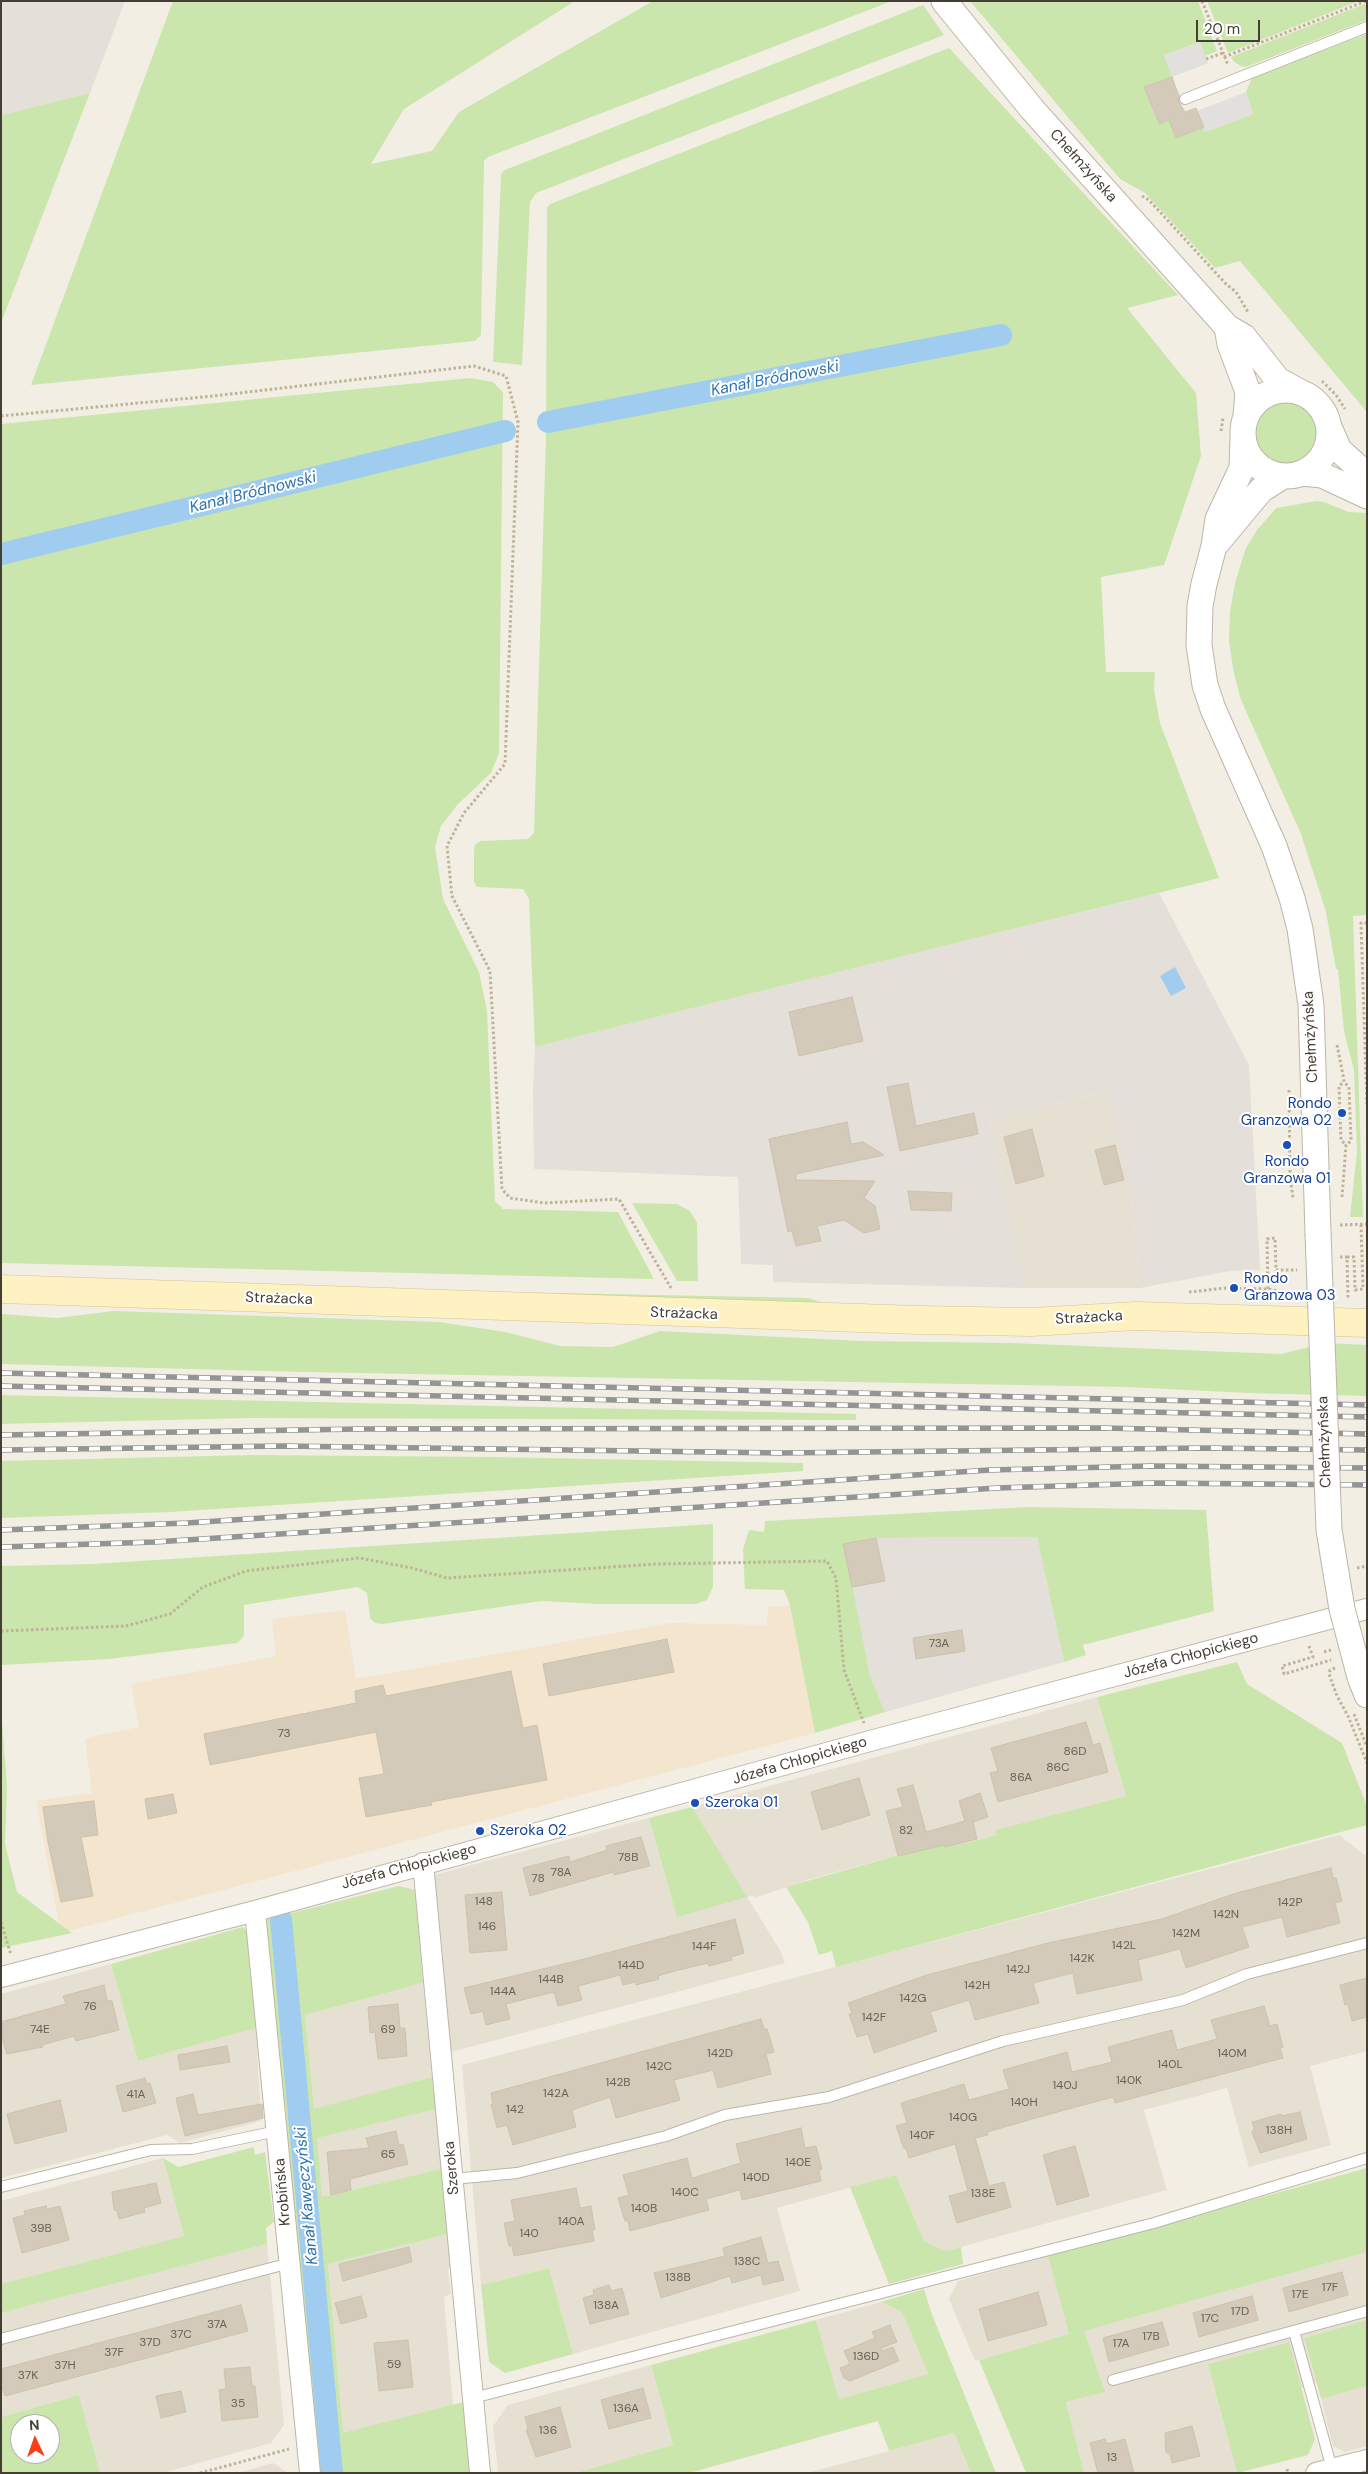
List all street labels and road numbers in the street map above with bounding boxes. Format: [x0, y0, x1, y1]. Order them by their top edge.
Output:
street label: Chełmżyńska [1046, 126, 1120, 206]
street label: Chełmżyńska [1300, 991, 1322, 1083]
street label: Strażacka [245, 1289, 313, 1309]
street label: Strażacka [650, 1304, 718, 1324]
street label: Strażacka [1055, 1307, 1123, 1329]
street label: Chełmżyńska [1314, 1396, 1336, 1488]
street label: Józefa Chłopickiego [1122, 1629, 1260, 1683]
street label: Józefa Chłopickiego [731, 1733, 869, 1789]
street label: Józefa Chłopickiego [340, 1840, 478, 1894]
street label: Szeroka [441, 2140, 463, 2196]
street label: Krobińska [271, 2157, 295, 2227]

